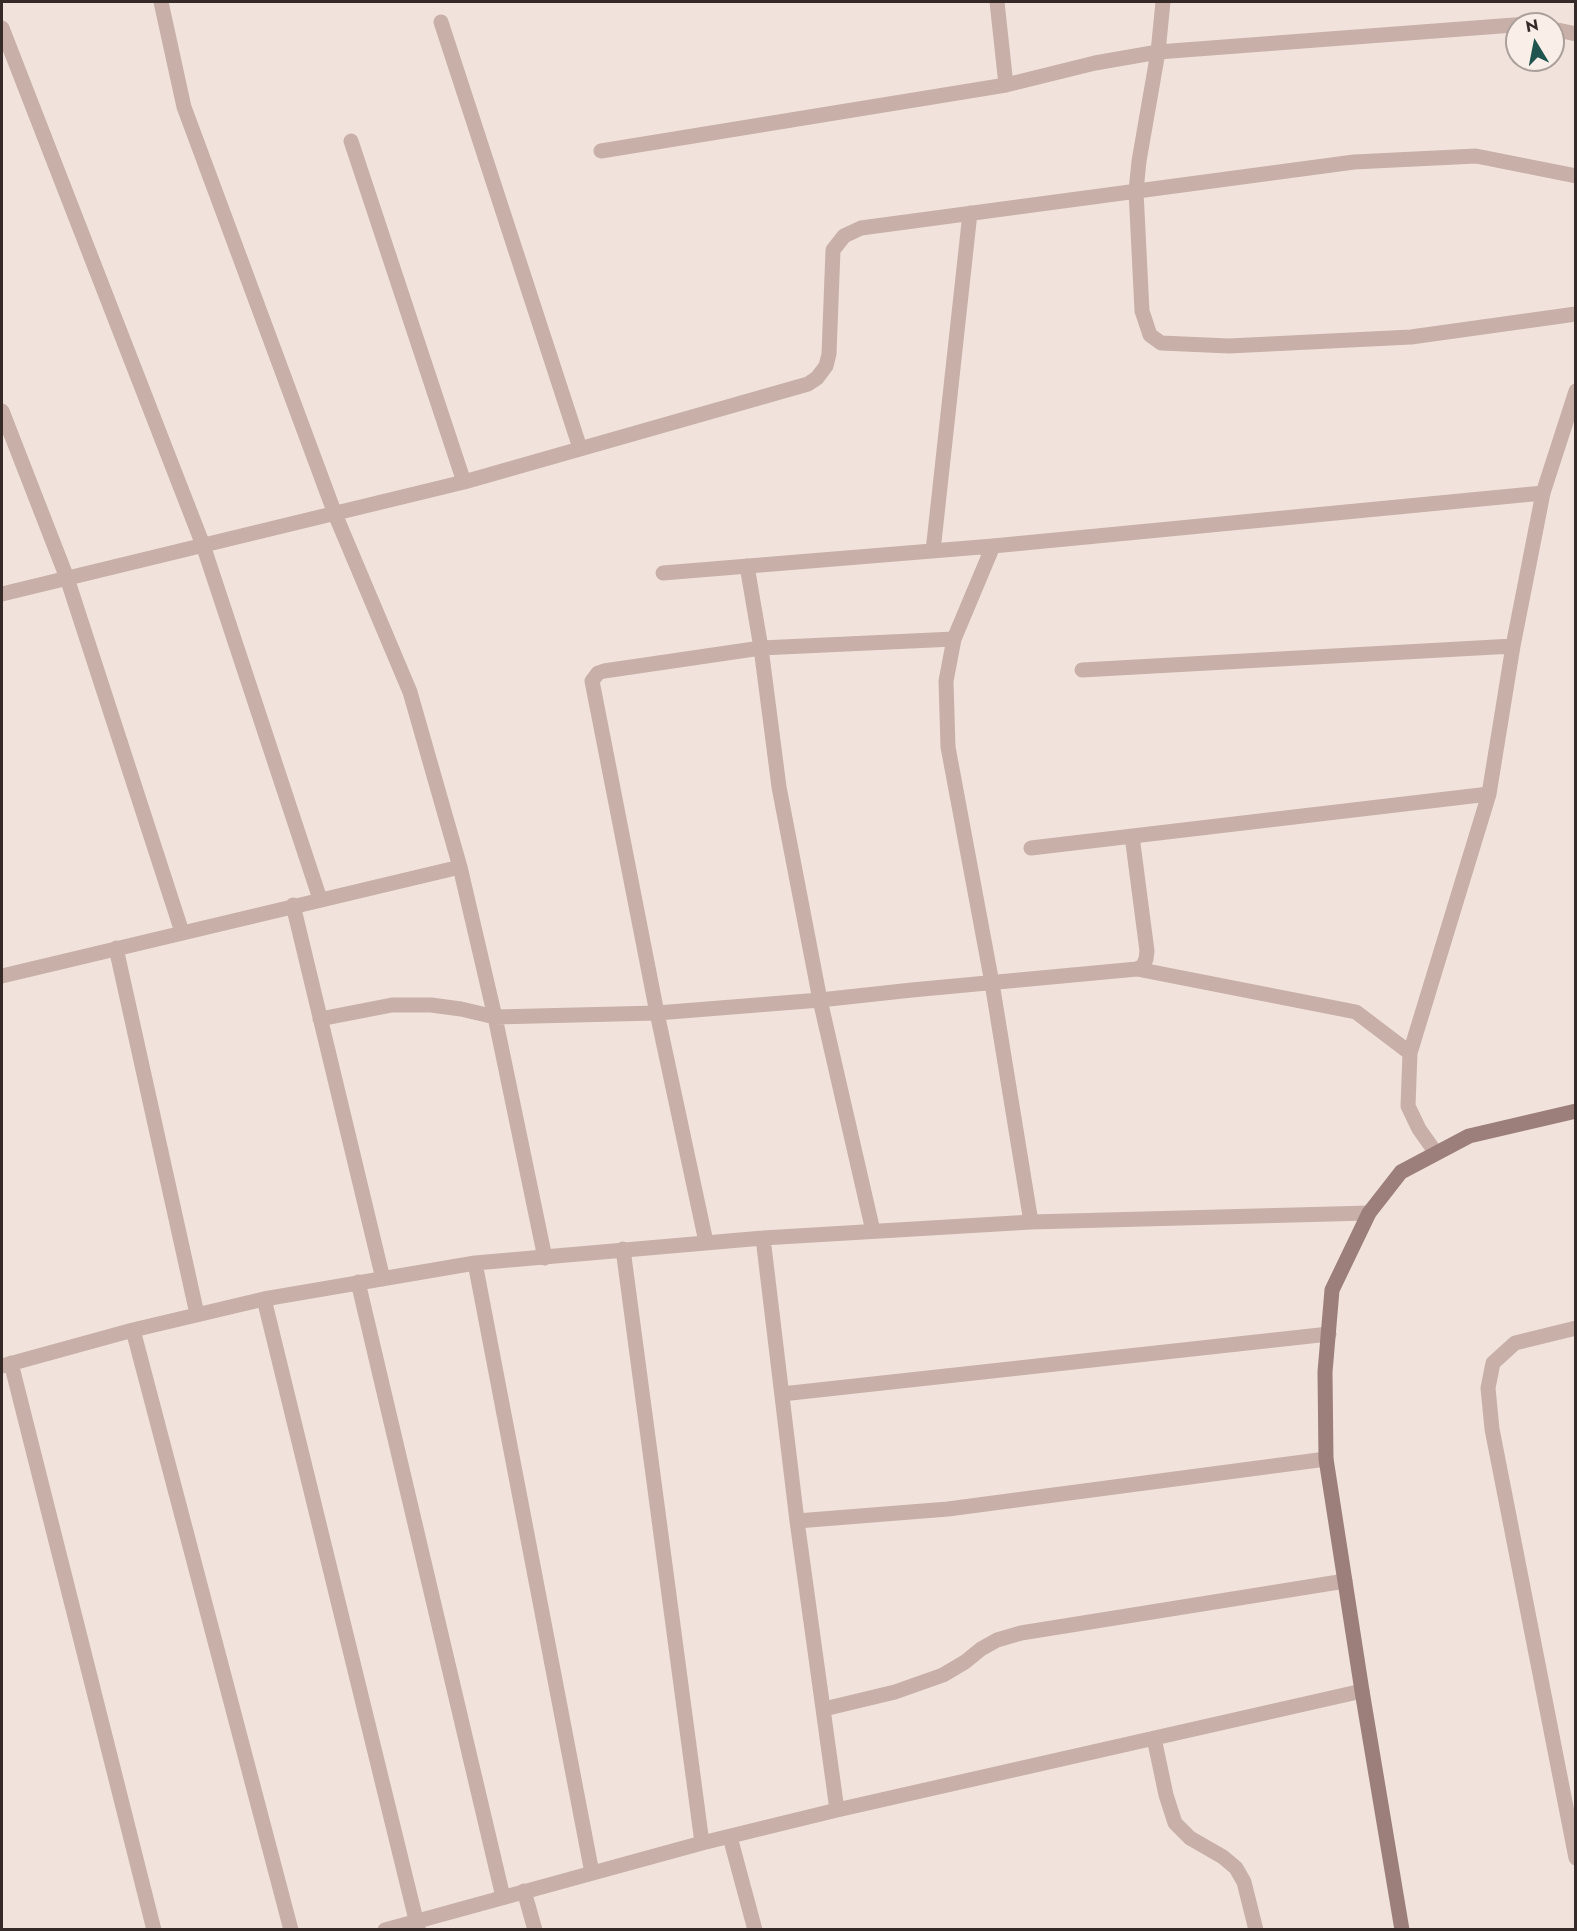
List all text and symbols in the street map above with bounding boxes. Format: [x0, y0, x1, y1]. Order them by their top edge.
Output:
north arrow [1505, 12, 1565, 72]
text: N [1524, 13, 1540, 38]

